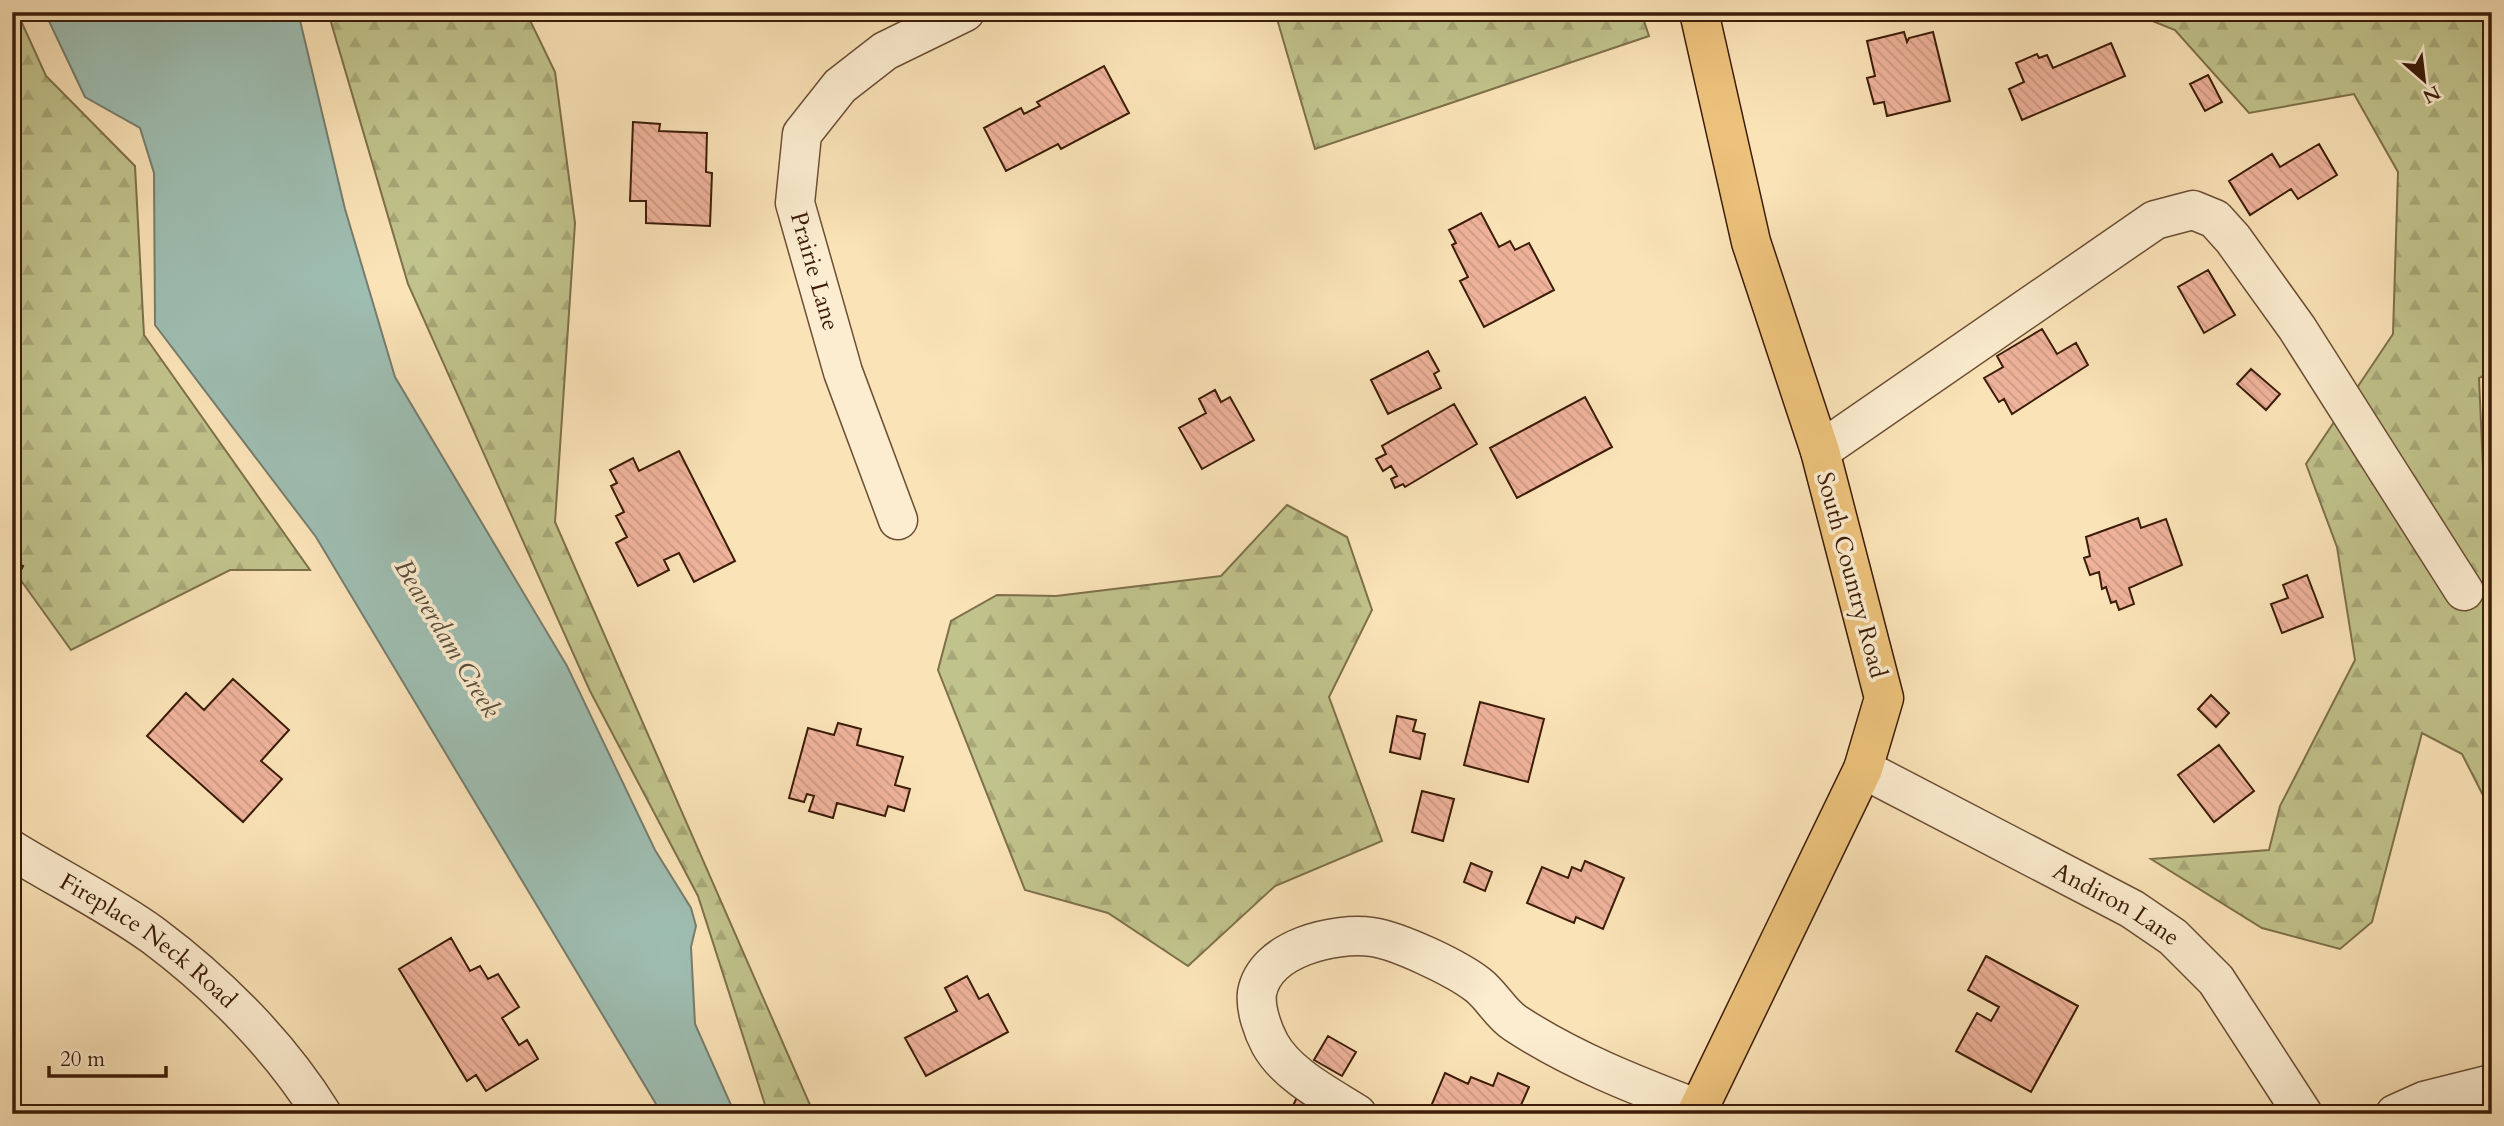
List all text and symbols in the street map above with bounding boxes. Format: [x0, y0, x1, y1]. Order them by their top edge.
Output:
north arrow [2388, 46, 2458, 116]
text: N [2418, 79, 2445, 110]
street label: Prairie Lane [782, 208, 847, 334]
street label: South Country Road [1808, 469, 1895, 682]
water label: Beaverdam Creek [386, 552, 509, 724]
street label: Andiron Lane [2047, 855, 2186, 954]
street label: Fireplace Neck Road [54, 865, 244, 1016]
scale bar [49, 1035, 166, 1079]
text: 20 m [60, 1045, 105, 1074]

